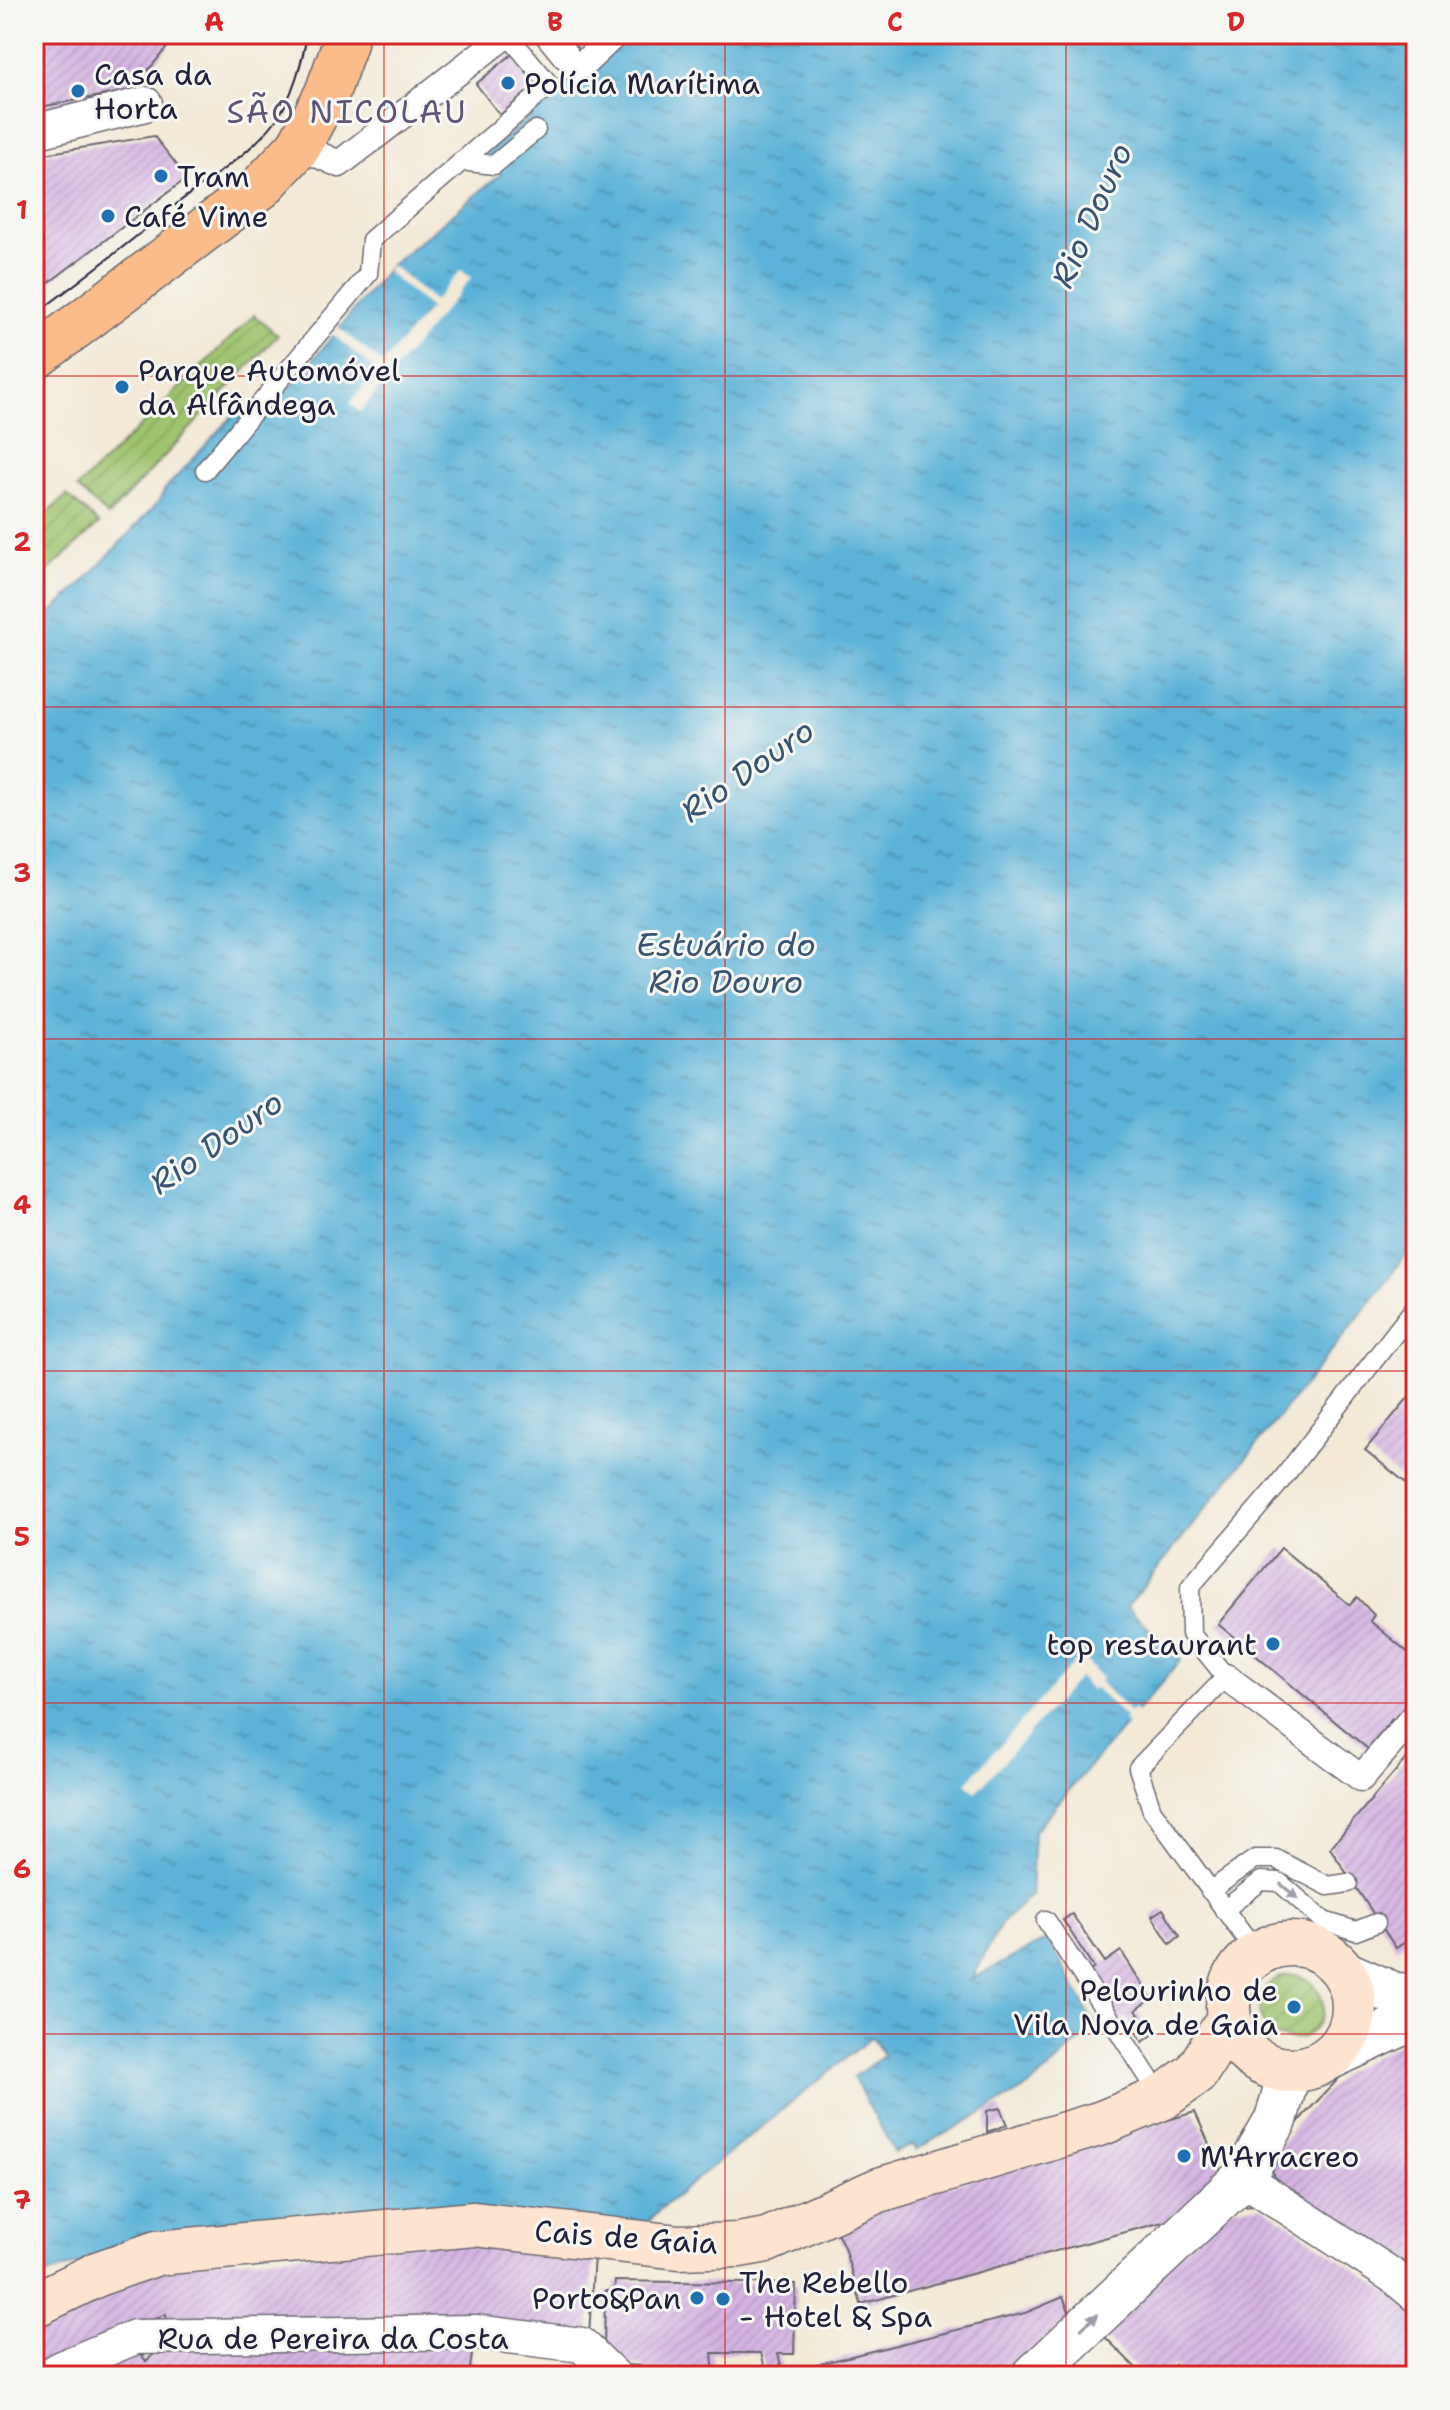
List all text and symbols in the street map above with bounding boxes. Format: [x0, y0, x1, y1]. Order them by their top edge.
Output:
text: A [204, 4, 224, 39]
text: B [547, 4, 563, 39]
text: C [887, 4, 903, 39]
text: D [1227, 4, 1245, 39]
place label: Casa da Horta [94, 54, 212, 129]
place label: Polícia Marítima [524, 63, 760, 104]
marker: Polícia Marítima [499, 74, 517, 92]
marker: Casa da Horta [69, 82, 87, 100]
district label: SÃO NICOLAU [226, 90, 468, 133]
water label: Rio Douro [1040, 136, 1142, 294]
place label: Tram [177, 156, 250, 197]
marker: Tram [152, 167, 170, 185]
text: 1 [16, 192, 28, 227]
place label: Café Vime [124, 196, 268, 237]
marker: Café Vime [99, 207, 117, 225]
place label: Parque Automóvel da Alfândega [138, 350, 400, 425]
marker: Parque Automóvel da Alfândega [113, 378, 131, 396]
text: 2 [13, 524, 31, 559]
water label: Rio Douro [672, 708, 822, 832]
text: 3 [13, 855, 31, 890]
water label: Estuário do Rio Douro [636, 923, 816, 1003]
water label: Rio Douro [141, 1080, 291, 1204]
text: 4 [13, 1187, 31, 1222]
text: 5 [14, 1519, 30, 1554]
place label: top restaurant [1046, 1624, 1257, 1665]
marker: top restaurant [1264, 1635, 1282, 1653]
text: 6 [13, 1851, 31, 1886]
one-way arrow [1278, 1882, 1299, 1899]
place label: Pelourinho de Vila Nova de Gaia [1013, 1970, 1278, 2045]
marker: Pelourinho de Vila Nova de Gaia [1285, 1998, 1303, 2016]
place label: M'Arracreo [1200, 2136, 1360, 2177]
marker: M'Arracreo [1175, 2147, 1193, 2165]
text: 7 [13, 2182, 31, 2217]
street label: Cais de Gaia [533, 2210, 719, 2264]
place label: The Rebello - Hotel & Spa [739, 2262, 933, 2337]
place label: Porto&Pan [532, 2278, 681, 2319]
marker: Porto&Pan [688, 2289, 706, 2307]
marker: The Rebello - Hotel & Spa [714, 2290, 732, 2308]
one-way arrow [1080, 2313, 1099, 2331]
street label: Rua de Pereira da Costa [157, 2318, 509, 2359]

